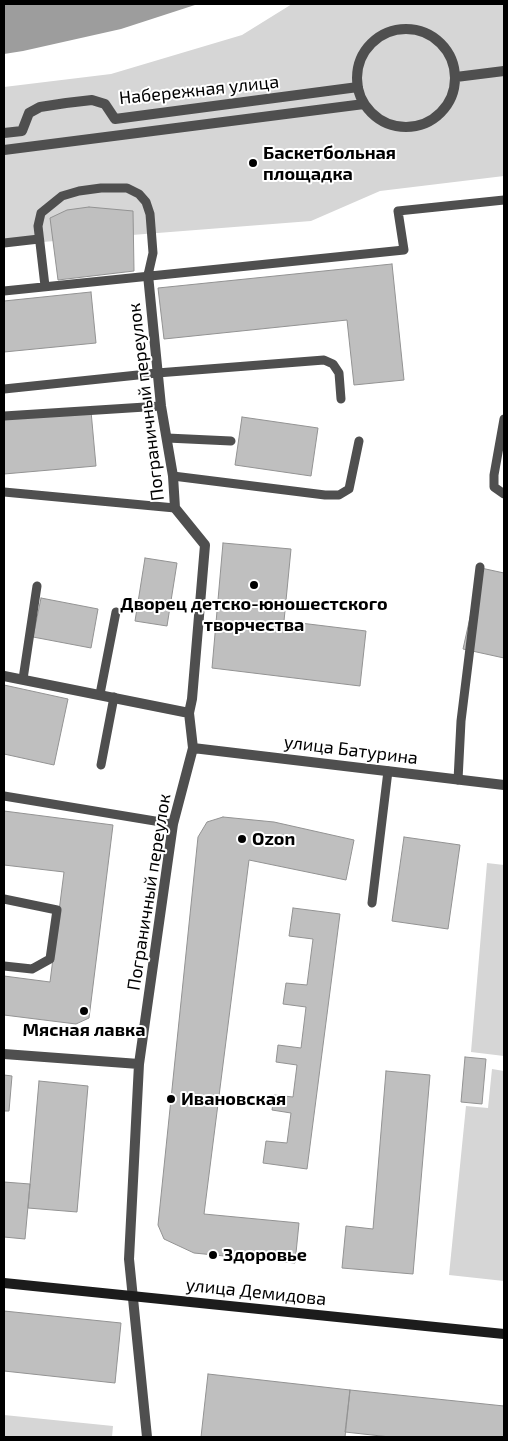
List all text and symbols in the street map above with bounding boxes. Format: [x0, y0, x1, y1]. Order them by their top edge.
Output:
street label: Набережная улица [118, 71, 280, 109]
place label: Баскетбольная площадка [263, 142, 396, 184]
marker: Баскетбольная площадка [247, 157, 259, 169]
street label: Пограничный переулок [123, 302, 169, 502]
marker: Дворец детско-юношестского творчества [248, 579, 260, 591]
place label: Дворец детско-юношестского творчества [120, 593, 388, 636]
street label: улица Батурина [283, 731, 419, 769]
street label: Пограничный переулок [123, 792, 175, 992]
place label: Ozon [252, 828, 295, 850]
marker: Ozon [236, 833, 248, 845]
marker: Мясная лавка [78, 1005, 90, 1017]
place label: Мясная лавка [23, 1019, 145, 1041]
place label: Ивановская [181, 1088, 286, 1110]
marker: Ивановская [165, 1093, 177, 1105]
place label: Здоровье [223, 1244, 307, 1266]
marker: Здоровье [207, 1249, 219, 1261]
street label: улица Демидова [185, 1274, 327, 1310]

